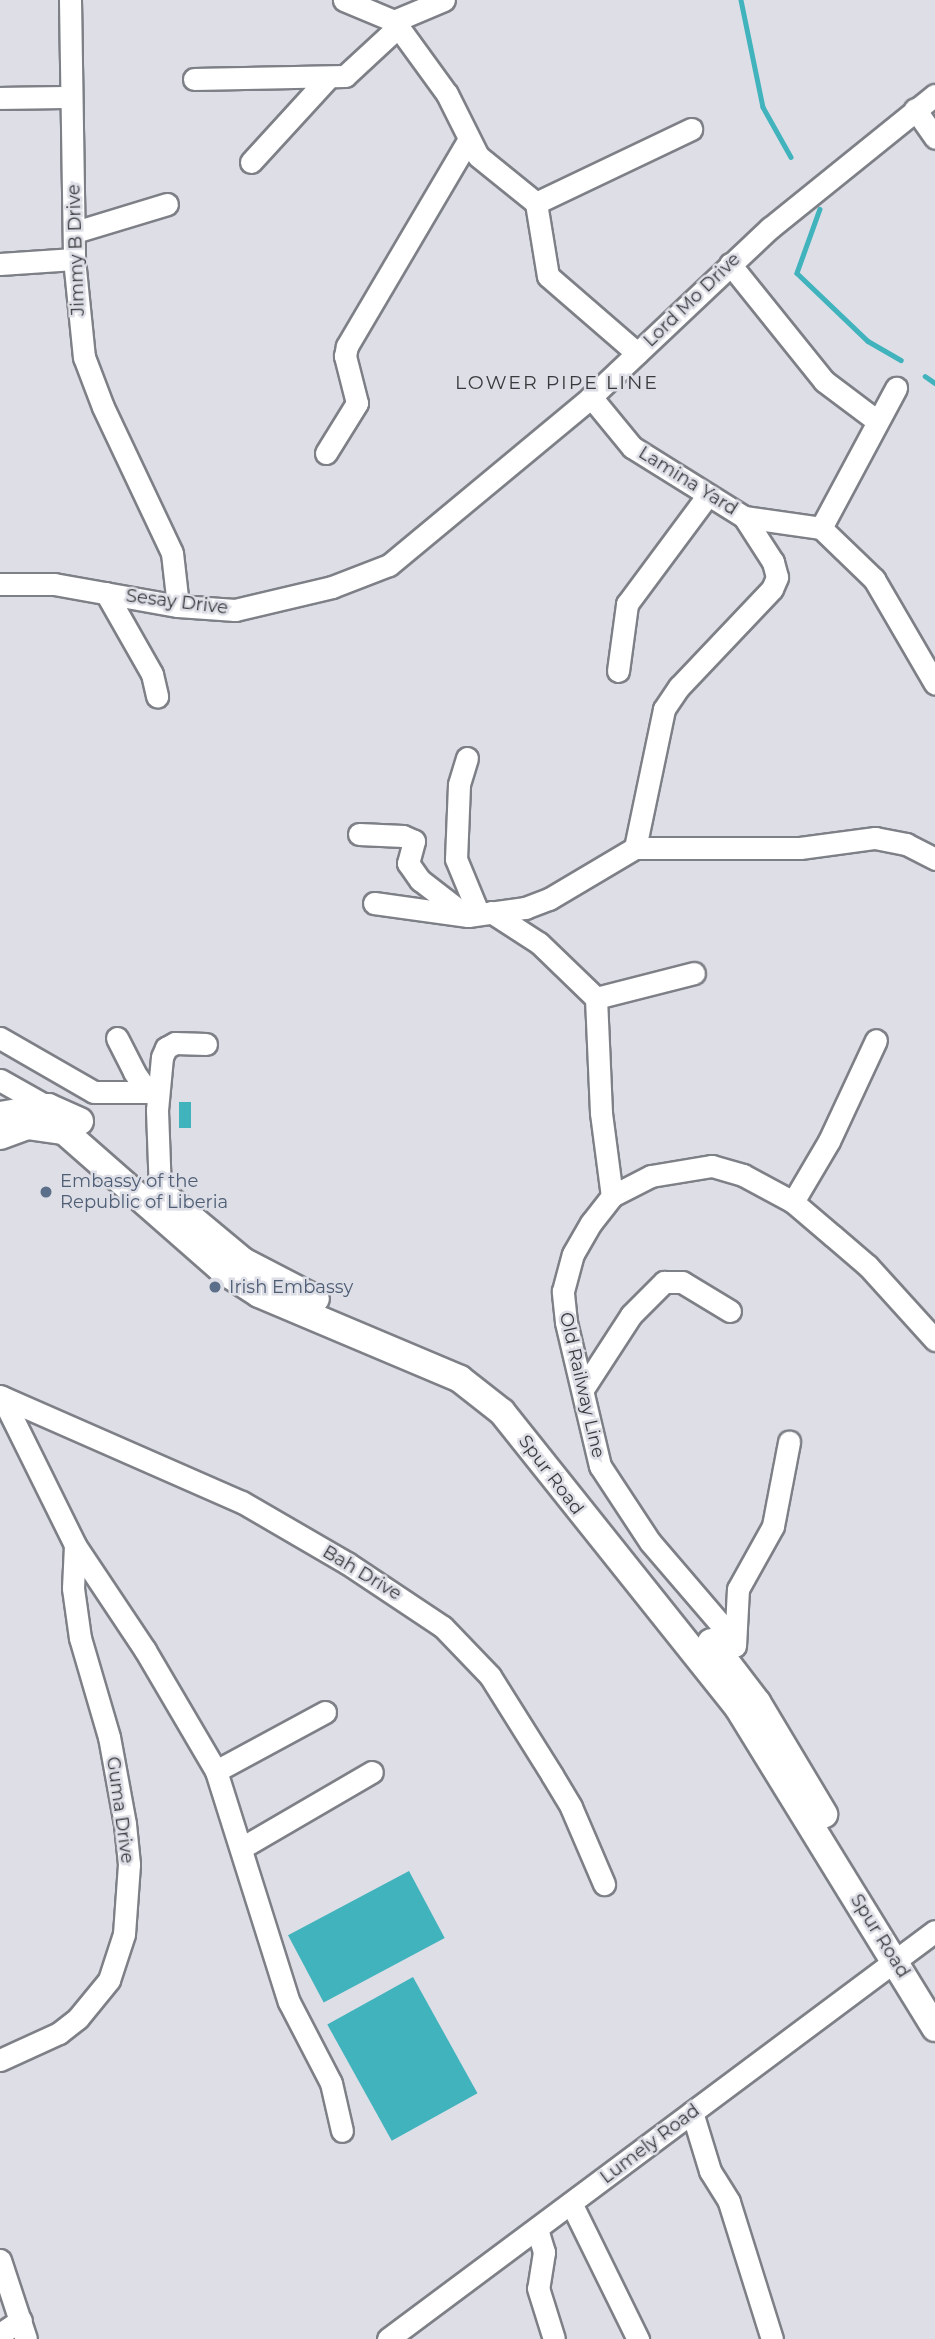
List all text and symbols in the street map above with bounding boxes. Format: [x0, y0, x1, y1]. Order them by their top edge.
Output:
street label: Jimmy B Drive [63, 184, 89, 316]
street label: Lord Mo Drive [639, 248, 745, 352]
district label: LOWER PIPE LINE [457, 372, 657, 394]
street label: Lamina Yard [634, 442, 742, 520]
street label: Sesay Drive [125, 585, 229, 619]
place label: Embassy of the Republic of Liberia [60, 1171, 228, 1214]
marker: Embassy of the Republic of Liberia [38, 1184, 54, 1200]
place label: Irish Embassy [229, 1276, 353, 1298]
marker: Irish Embassy [207, 1279, 223, 1295]
street label: Old Railway Line [555, 1310, 609, 1460]
street label: Spur Road [514, 1431, 588, 1519]
street label: Bah Drive [319, 1541, 405, 1605]
street label: Guma Drive [102, 1755, 138, 1865]
street label: Spur Road [846, 1890, 914, 1982]
street label: Lumely Road [596, 2100, 704, 2188]

